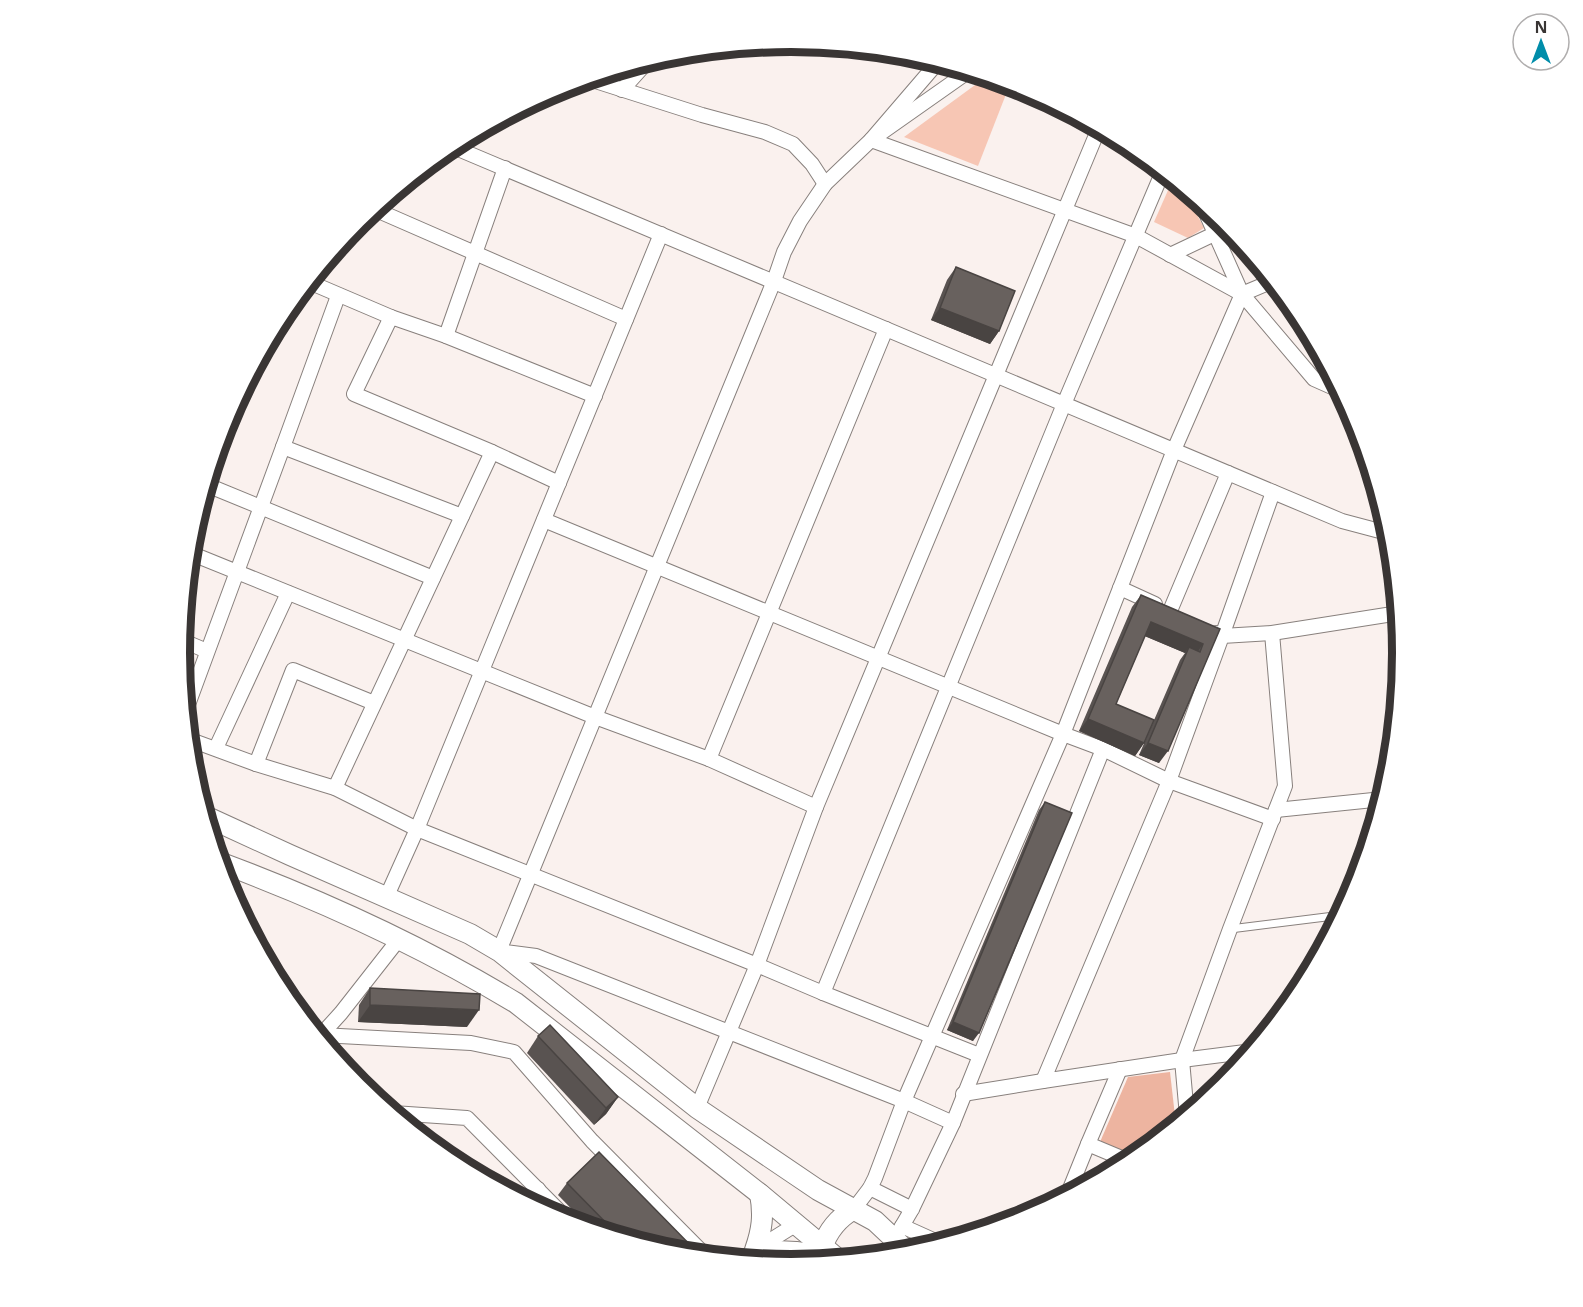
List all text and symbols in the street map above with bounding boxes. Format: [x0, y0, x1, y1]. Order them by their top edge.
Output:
north arrow [1511, 12, 1571, 72]
text: N [1534, 16, 1548, 38]

